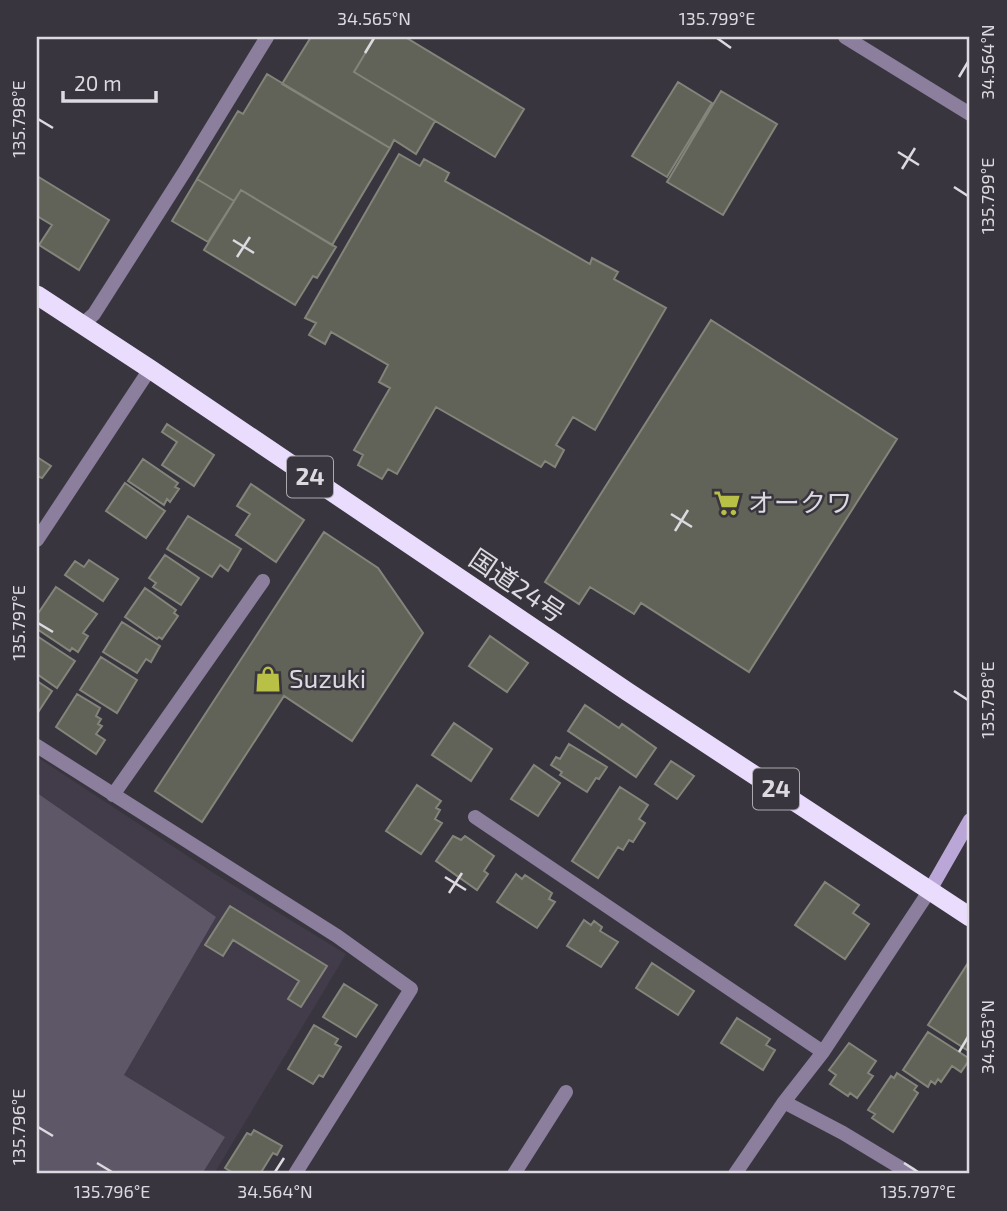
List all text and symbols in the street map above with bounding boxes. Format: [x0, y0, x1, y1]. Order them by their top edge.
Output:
text: 34.565°N [337, 7, 411, 29]
text: 135.799°E [679, 7, 755, 29]
text: 34.564°N [976, 24, 998, 100]
scale bar [63, 60, 156, 104]
text: 20 m [74, 70, 122, 95]
text: 135.798°E [7, 80, 29, 158]
text: 135.799°E [976, 158, 998, 234]
road number: 24 [287, 456, 333, 498]
place label: オークワ [748, 486, 852, 517]
supermarket icon: オークワ [712, 488, 742, 518]
street label: 国道24号 [464, 542, 572, 628]
text: 135.797°E [7, 585, 29, 661]
text: 135.798°E [976, 661, 998, 739]
place label: Suzuki [289, 662, 366, 693]
shop icon: Suzuki [253, 664, 283, 694]
road number: 24 [753, 768, 799, 810]
text: 34.563°N [976, 1000, 998, 1074]
text: 135.796°E [7, 1089, 29, 1165]
text: 135.796°E [74, 1180, 150, 1202]
text: 34.564°N [237, 1180, 313, 1202]
text: 135.797°E [880, 1180, 956, 1202]

